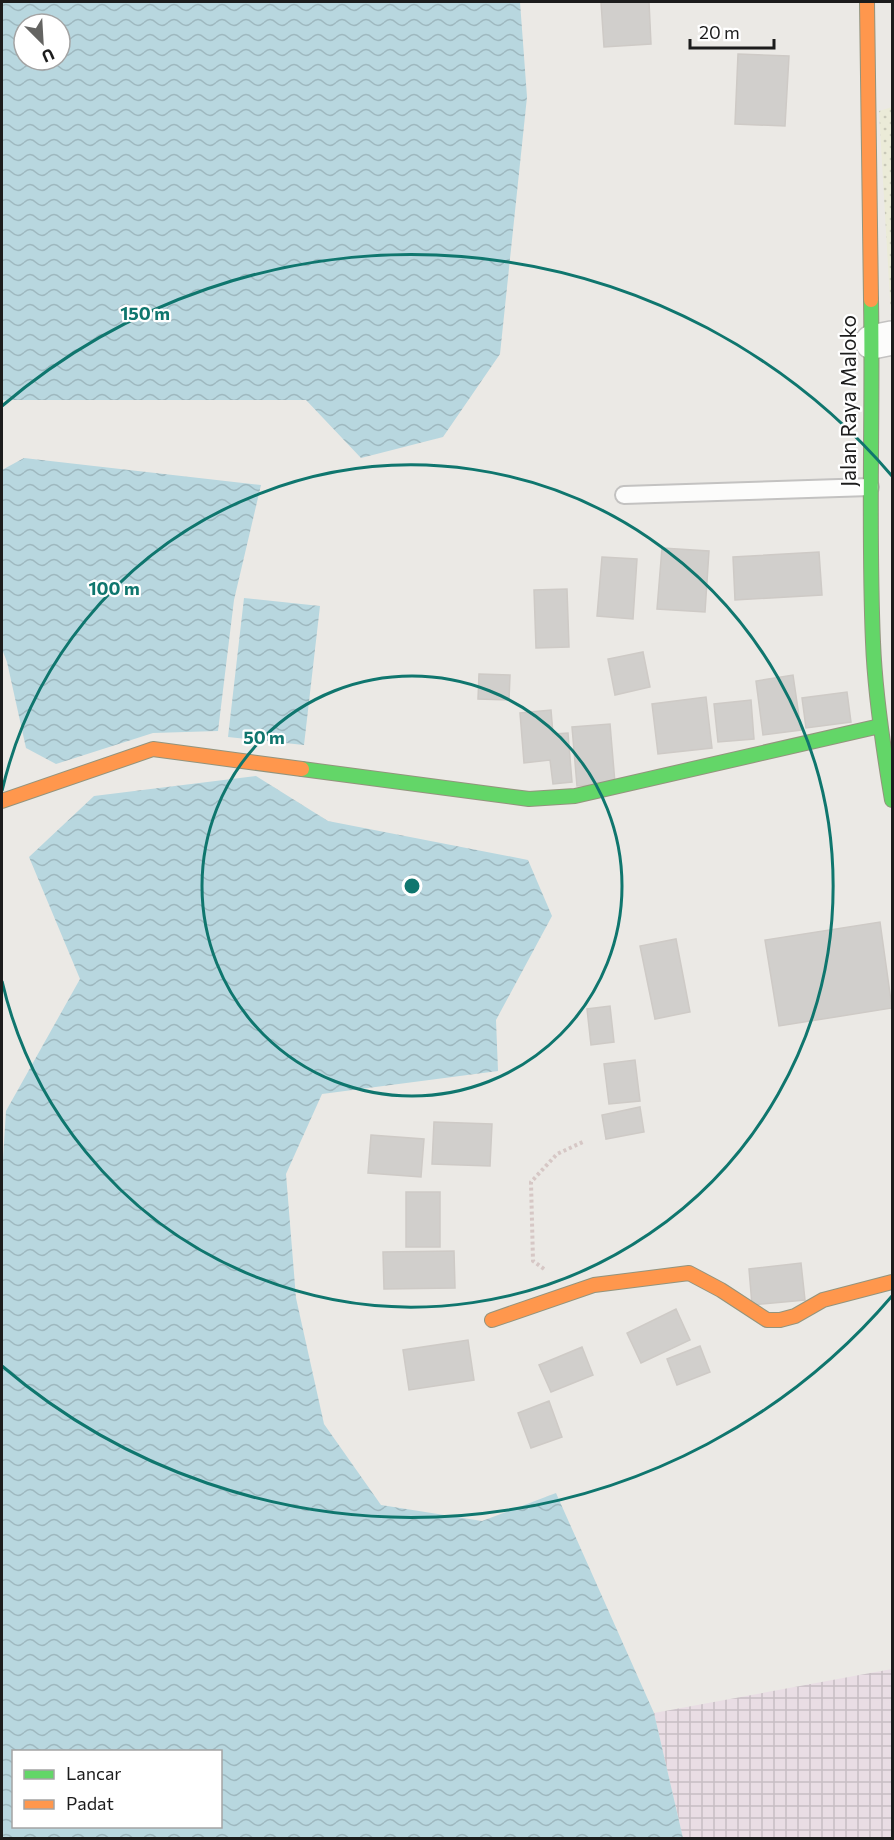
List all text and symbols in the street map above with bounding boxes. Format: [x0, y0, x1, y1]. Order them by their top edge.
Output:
north arrow [12, 12, 72, 72]
scale bar [690, 12, 774, 50]
text: 20 m [699, 21, 740, 43]
text: U [39, 45, 57, 67]
text: 150 m [120, 302, 170, 324]
street label: Jalan Raya Maloko [835, 315, 860, 487]
text: 100 m [88, 577, 140, 599]
text: 50 m [243, 726, 285, 748]
centre of rings [402, 876, 422, 896]
legend [12, 1750, 222, 1828]
text: Lancar [66, 1762, 122, 1784]
text: Padat [66, 1792, 114, 1814]

